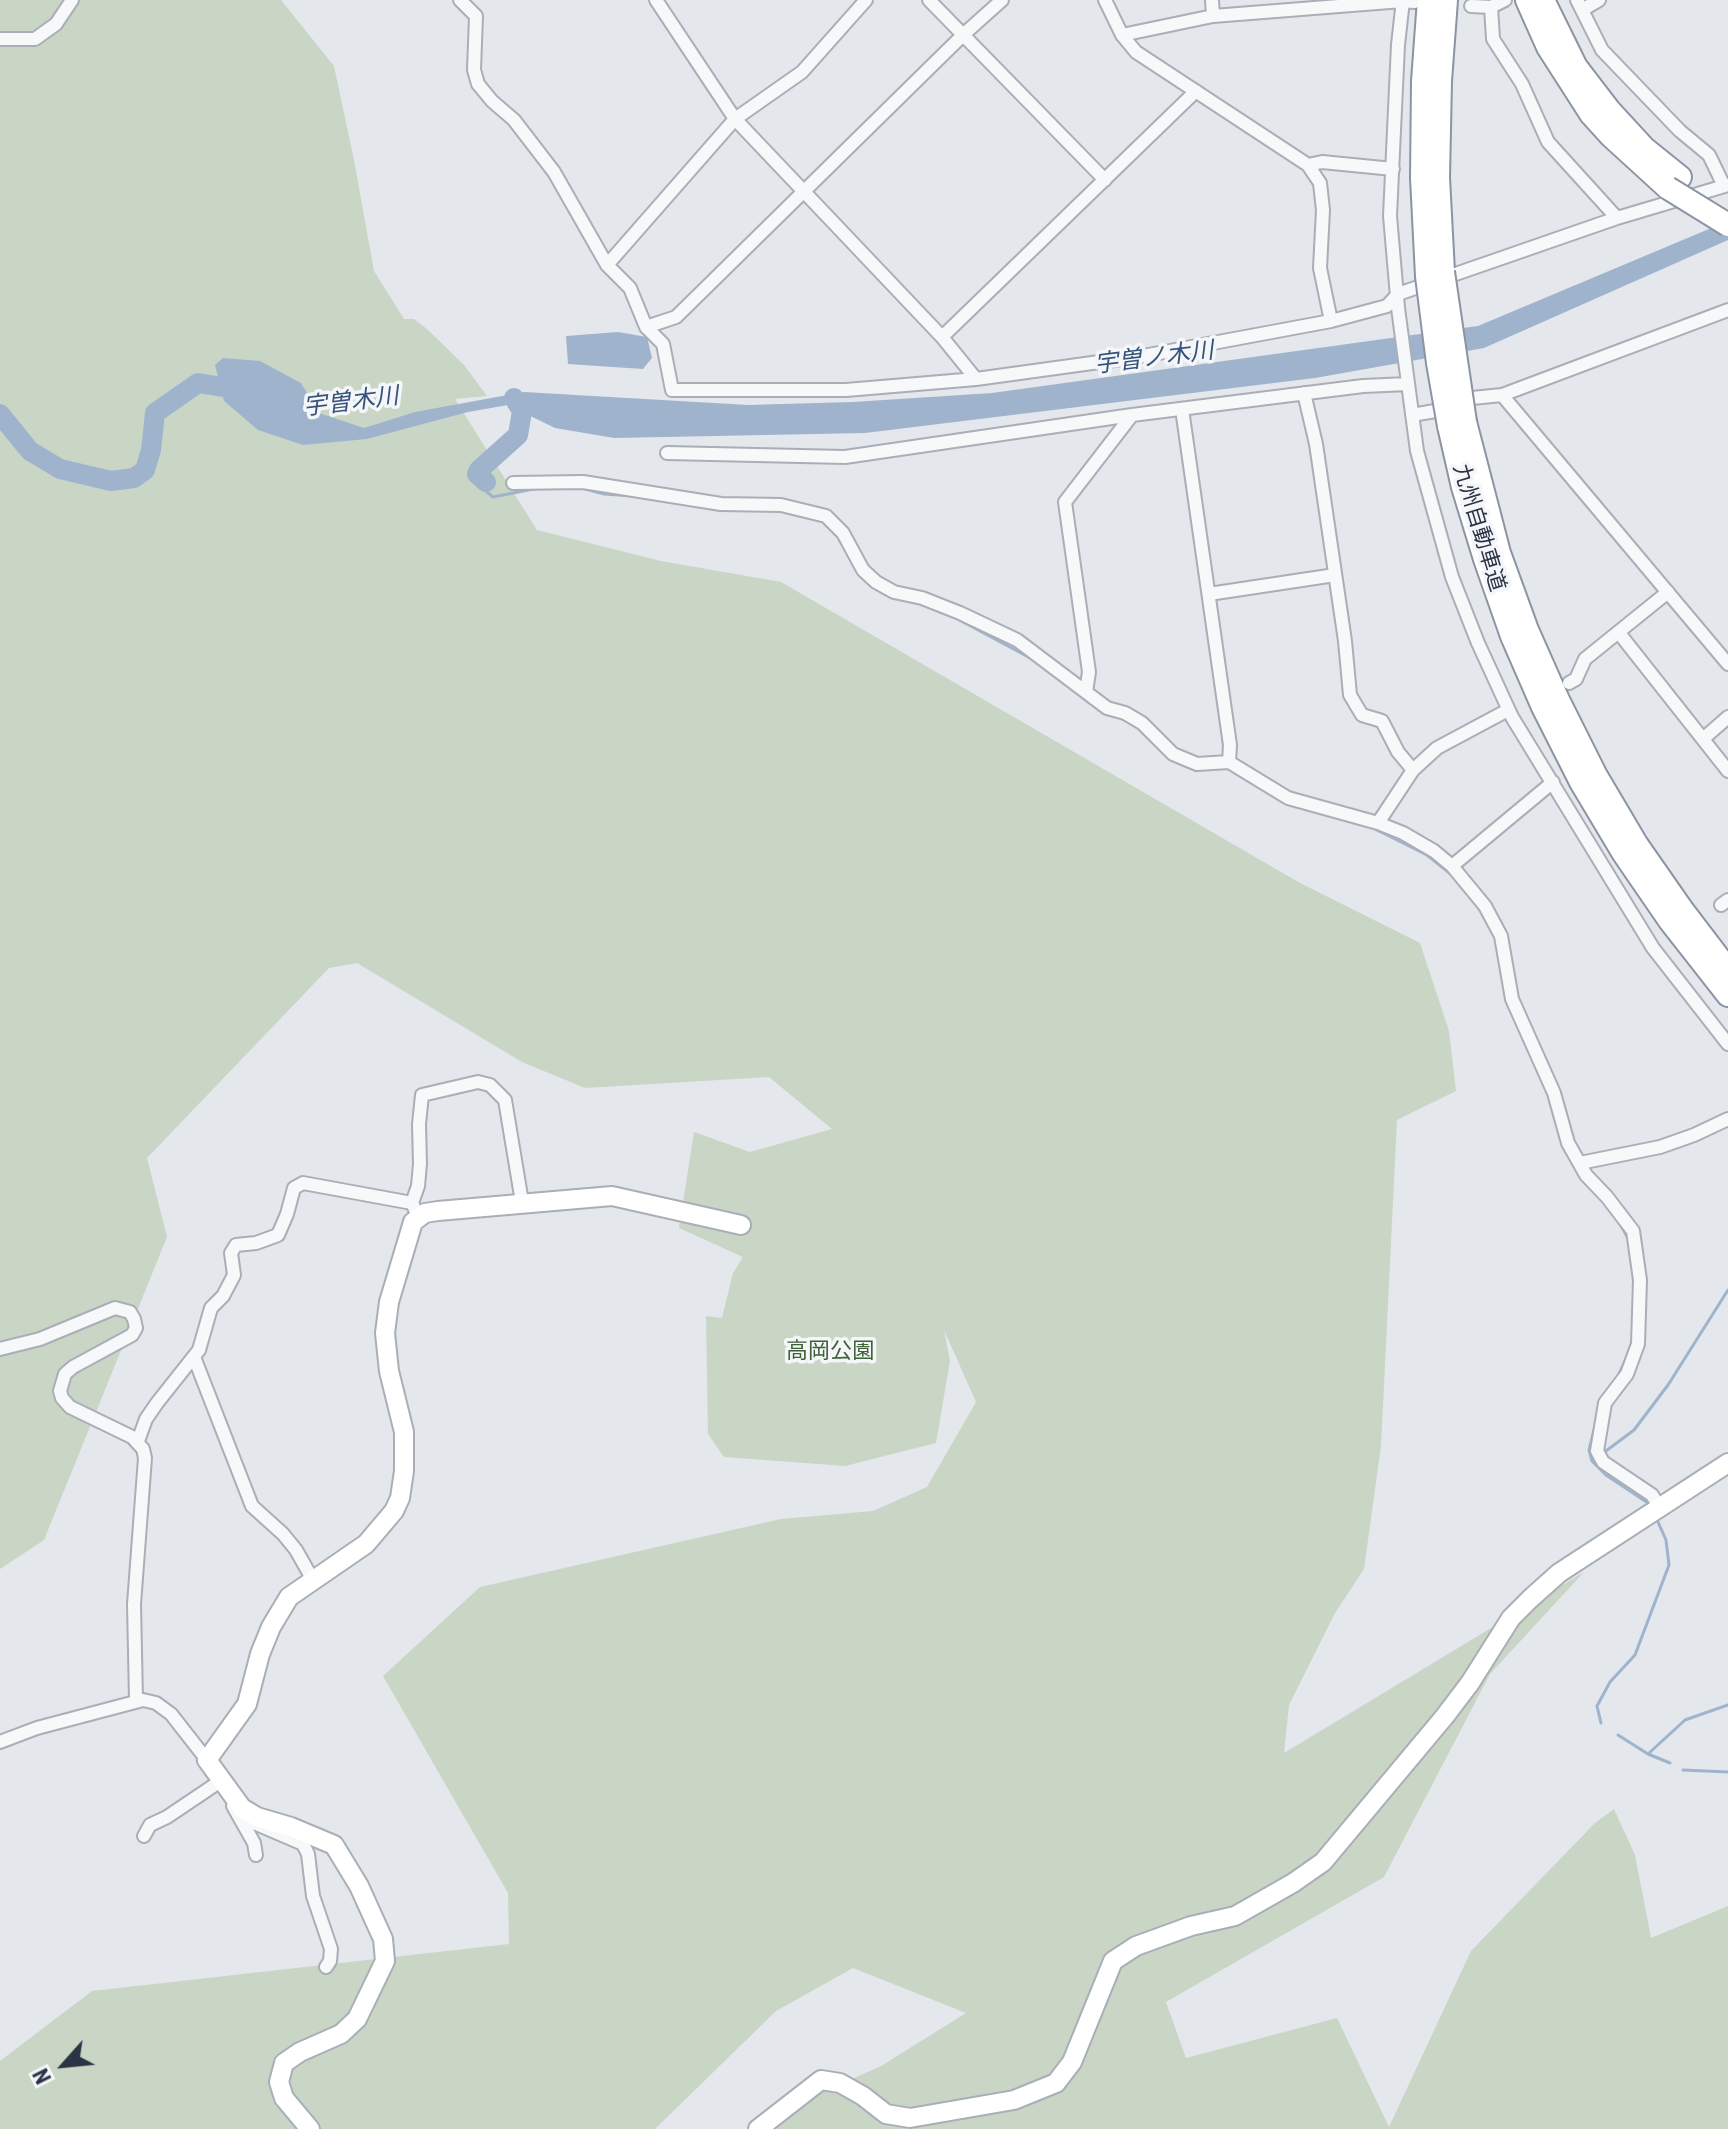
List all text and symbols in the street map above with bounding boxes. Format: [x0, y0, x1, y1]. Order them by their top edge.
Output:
water label: 宇曽ノ木川 [1093, 337, 1215, 381]
water label: 宇曽木川 [302, 383, 400, 423]
street label: 九州自動車道 [1446, 461, 1510, 595]
park label: 高岡公園 [786, 1339, 874, 1365]
north arrow [24, 2025, 104, 2105]
text: N [28, 2064, 56, 2088]

